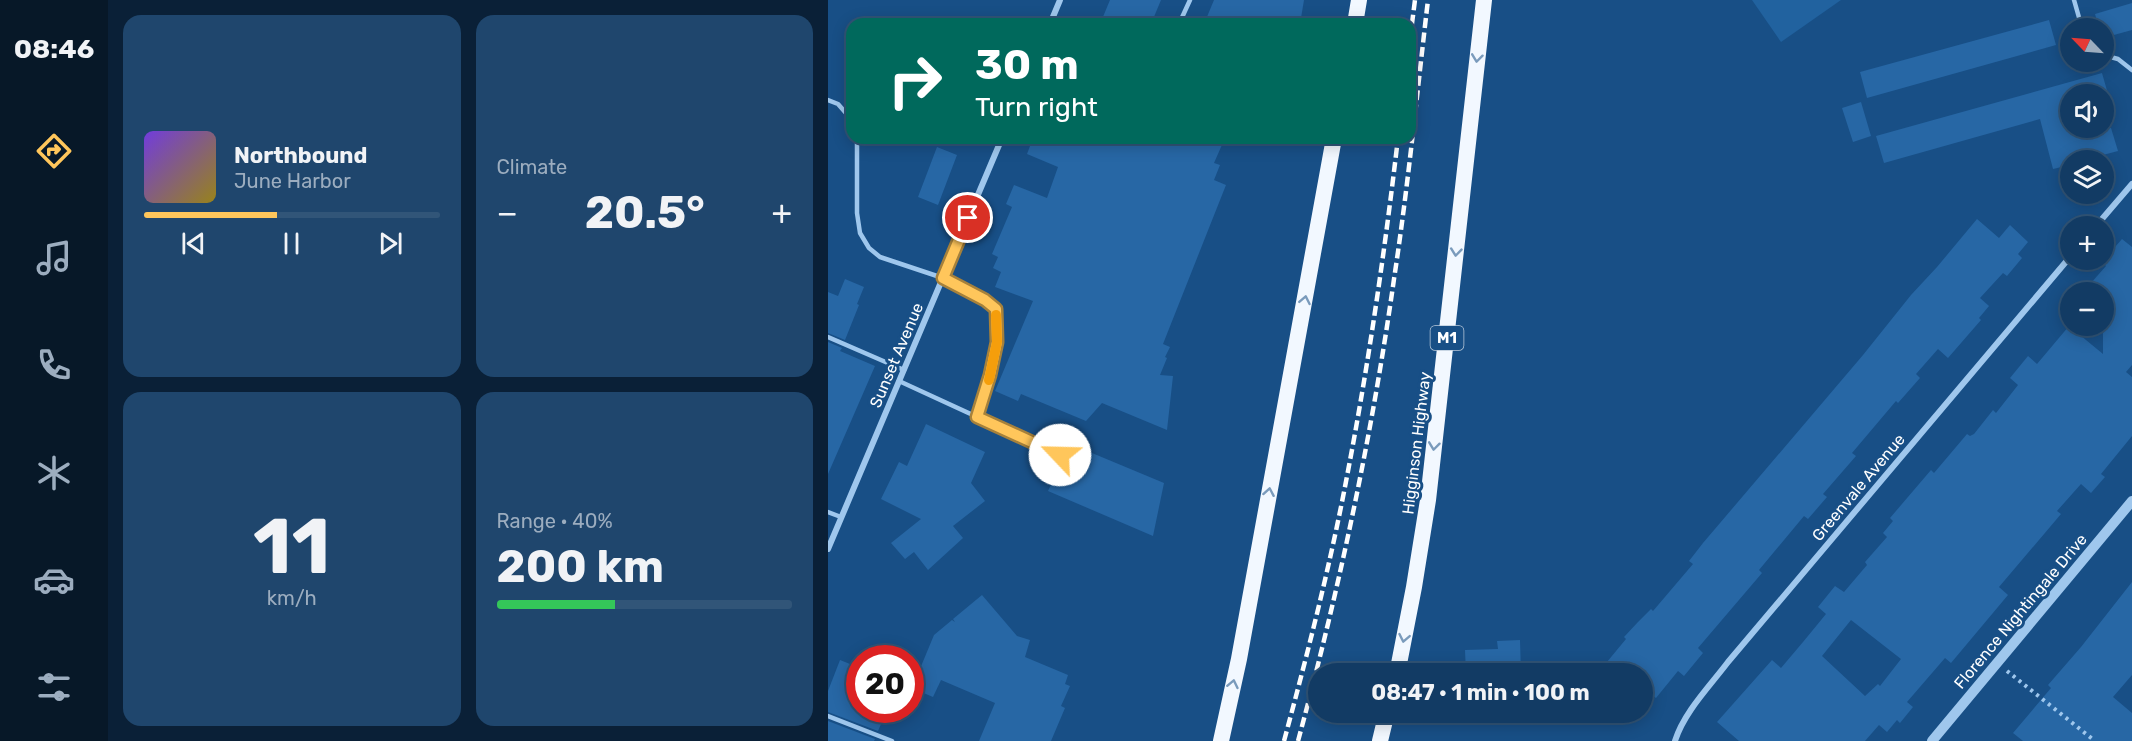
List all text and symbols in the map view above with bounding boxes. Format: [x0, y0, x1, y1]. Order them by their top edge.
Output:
north arrow [2060, 18, 2114, 72]
map controls [2060, 18, 2114, 336]
text: 08:46 [14, 33, 94, 65]
text: 30 m [975, 40, 1079, 90]
icon: right [876, 42, 954, 120]
one-way arrow [1471, 54, 1484, 63]
button: sound [2060, 84, 2114, 138]
text: Turn right [975, 91, 1098, 123]
icon: directions [33, 130, 75, 172]
text: Northbound [234, 142, 367, 169]
button: layers [2060, 150, 2114, 204]
text: Climate [497, 155, 567, 179]
text: June Harbor [234, 169, 351, 193]
text: 20.5° [585, 186, 705, 239]
pin [942, 192, 993, 243]
text: − [497, 193, 518, 232]
text: + [771, 193, 792, 232]
icon: arrive [951, 201, 984, 234]
button: + [2060, 216, 2114, 270]
icon: previous [177, 227, 210, 260]
icon: pause [275, 227, 308, 260]
icon: next [374, 227, 407, 260]
icon: music [33, 237, 75, 279]
one-way arrow [1450, 247, 1463, 256]
button: − [2060, 282, 2114, 336]
one-way arrow [1298, 296, 1311, 306]
street label: Sunset Avenue [866, 300, 927, 411]
road number: M1 [1430, 326, 1464, 350]
icon: phone [33, 344, 75, 386]
street label: Higginson Highway [1398, 371, 1435, 515]
position arrow [1028, 423, 1092, 487]
street label: Greenvale Avenue [1808, 430, 1909, 545]
one-way arrow [1429, 441, 1441, 450]
icon: climate [33, 452, 75, 494]
one-way arrow [1262, 488, 1275, 498]
text: 11 [253, 500, 331, 593]
text: Range · 40% [497, 509, 613, 533]
street label: Florence Nightingale Drive [1950, 530, 2091, 693]
text: 200 km [497, 540, 664, 593]
icon: car [33, 559, 75, 601]
text: km/h [267, 586, 317, 610]
one-way arrow [1398, 633, 1411, 643]
speed limit sign: 20 [846, 645, 924, 723]
icon: filters [33, 666, 75, 708]
one-way arrow [1226, 679, 1239, 689]
text: 08:47 · 1 min · 100 m [1371, 679, 1590, 706]

